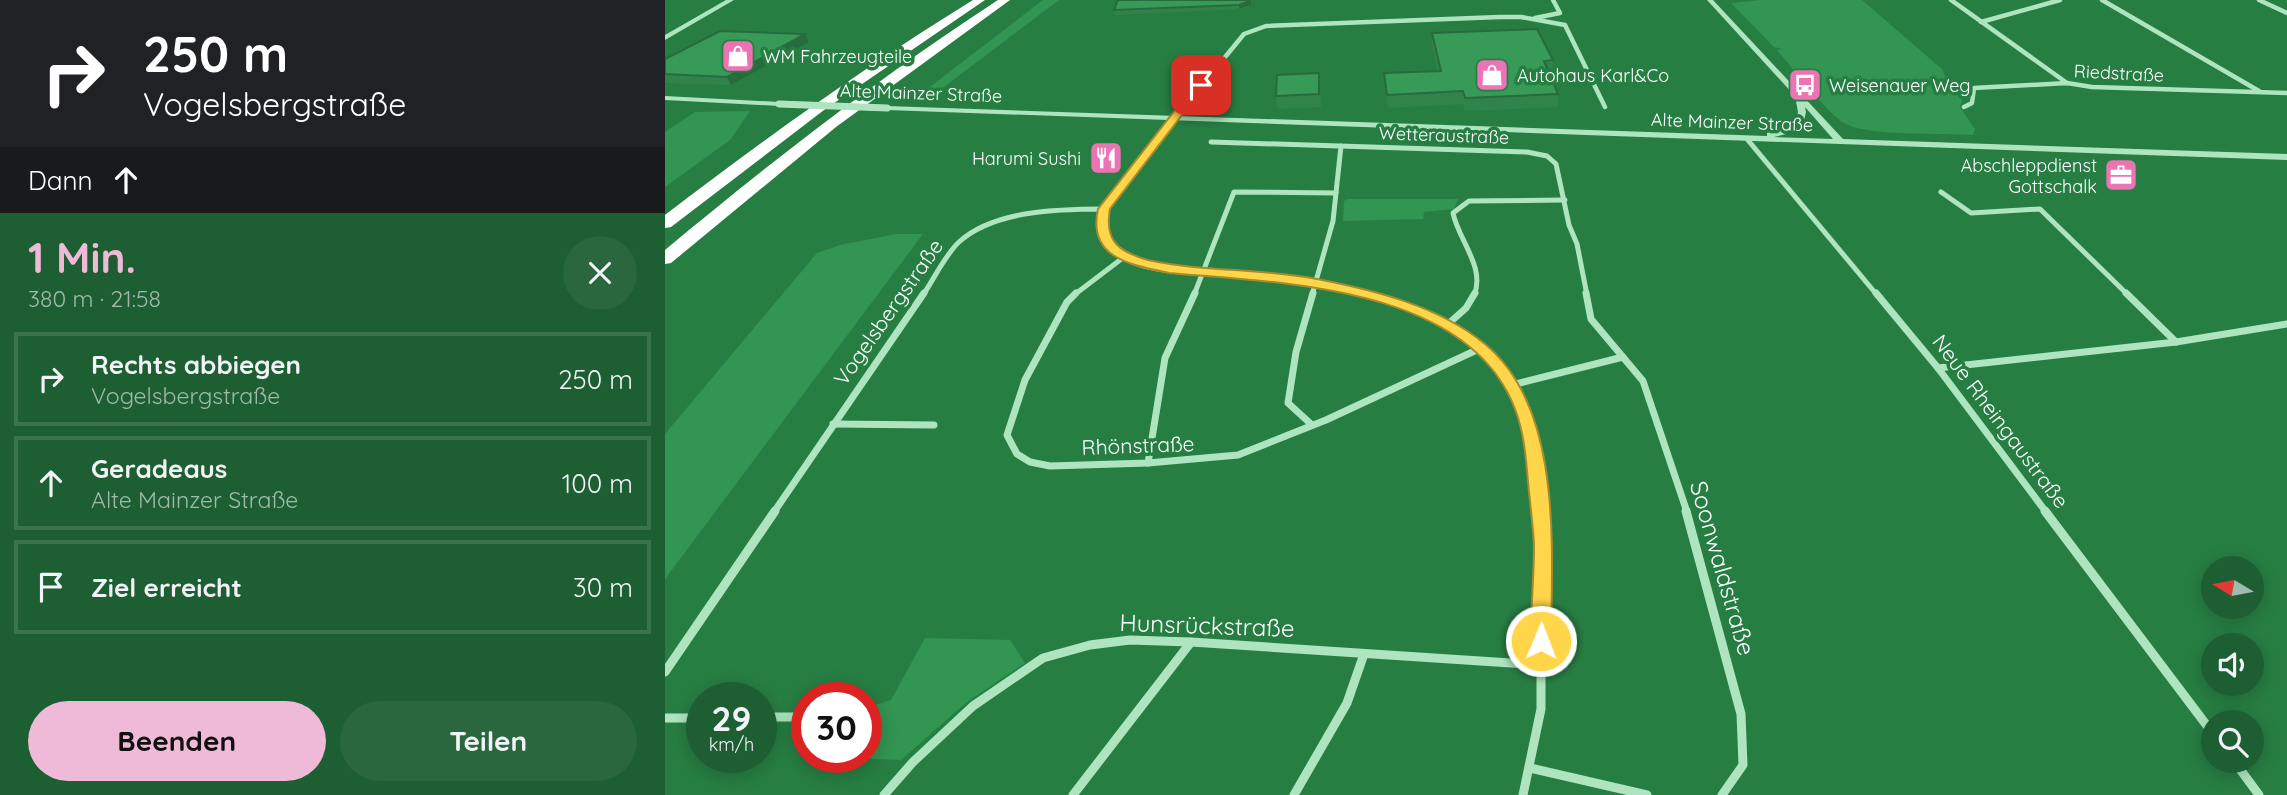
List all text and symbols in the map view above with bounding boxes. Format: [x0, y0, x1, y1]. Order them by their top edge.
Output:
text: 250 m [143, 23, 288, 84]
icon: right [28, 28, 119, 119]
shop icon: WM Fahrzeugteile [719, 37, 757, 75]
place label: WM Fahrzeugteile [763, 45, 912, 68]
pin [1171, 55, 1231, 115]
shop icon: Autohaus Karl&Co [1473, 56, 1511, 94]
street label: Riedstraße [2073, 59, 2165, 87]
place label: Autohaus Karl&Co [1517, 64, 1669, 87]
icon: arrive [1182, 66, 1220, 104]
bus stop icon: Weisenauer Weg [1786, 66, 1824, 104]
place label: Weisenauer Weg [1829, 74, 1971, 97]
street label: Alte Mainzer Straße [840, 79, 1002, 107]
text: Vogelsbergstraße [143, 84, 406, 124]
street label: Alte Mainzer Straße [1651, 108, 1813, 136]
street label: Wetteraustraße [1378, 121, 1510, 149]
restaurant icon: Harumi Sushi [1087, 139, 1125, 177]
place label: Harumi Sushi [972, 147, 1081, 170]
place label: Abschleppdienst Gottschalk [1961, 154, 2097, 198]
office icon: Abschleppdienst Gottschalk [2102, 156, 2140, 194]
icon: ahead [107, 161, 145, 199]
text: Dann [28, 164, 93, 197]
text: 1 Min. [28, 231, 136, 284]
street label: Vogelsbergstraße [828, 234, 948, 390]
button: close [563, 236, 637, 310]
text: 380 m · 21:58 [28, 284, 161, 313]
street label: Neue Rheingaustraße [1927, 329, 2075, 513]
text: Rechts abbiegen [91, 348, 301, 381]
icon: right [32, 360, 70, 398]
text: 250 m [558, 363, 633, 396]
text: Vogelsbergstraße [91, 381, 280, 410]
street label: Rhönstraße [1081, 430, 1195, 460]
text: Geradeaus [91, 452, 227, 485]
icon: ahead [32, 464, 70, 502]
text: 100 m [562, 467, 633, 500]
street label: Soonwaldstraße [1684, 477, 1762, 659]
text: Alte Mainzer Straße [91, 485, 298, 514]
north arrow [2201, 556, 2265, 620]
map controls [2201, 556, 2264, 773]
icon: arrive [32, 568, 70, 606]
text: Ziel erreicht [91, 571, 242, 604]
text: 30 m [573, 571, 633, 604]
position arrow [1504, 604, 1578, 678]
street label: Hunsrückstraße [1119, 607, 1295, 643]
button: sound [2201, 633, 2264, 696]
speed limit sign: 30 [791, 682, 882, 773]
text: 29 [712, 696, 751, 740]
button: Beenden [28, 701, 326, 781]
button: Teilen [340, 701, 637, 781]
button: search [2201, 710, 2264, 773]
text: km/h [709, 733, 754, 756]

